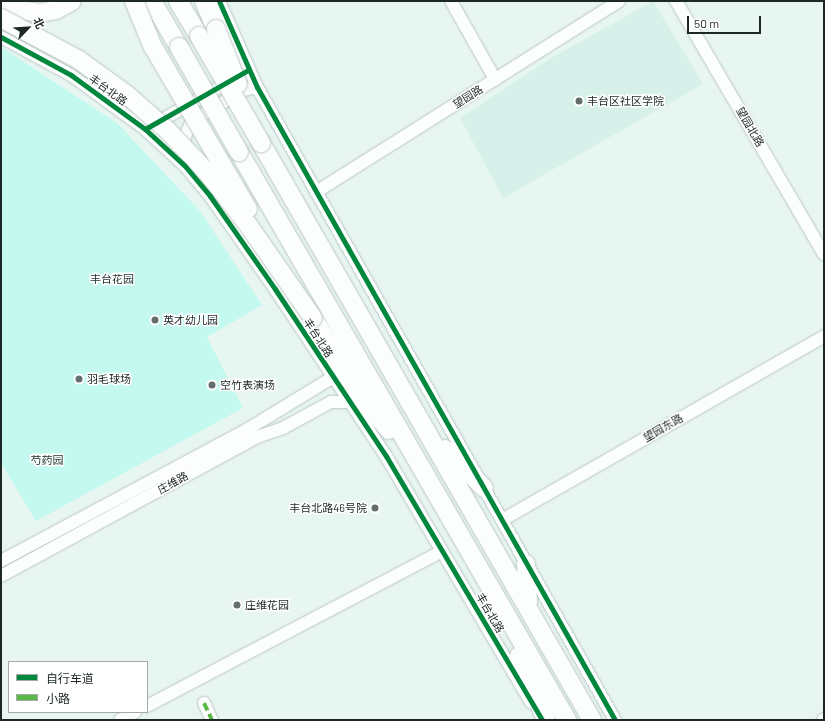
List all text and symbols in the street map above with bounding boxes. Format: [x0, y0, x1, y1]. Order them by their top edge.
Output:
north arrow [8, 8, 48, 48]
scale bar [689, 8, 763, 34]
text: 北 [31, 15, 48, 30]
text: 50 m [694, 16, 719, 30]
street label: 丰台北路 [86, 72, 130, 108]
street label: 望园路 [451, 83, 485, 111]
place label: 丰台区社区学院 [587, 94, 664, 108]
marker: 丰台区社区学院 [574, 96, 584, 106]
street label: 望园北路 [733, 105, 767, 149]
park label: 丰台花园 [90, 272, 134, 286]
place label: 英才幼儿园 [163, 313, 218, 327]
marker: 英才幼儿园 [150, 315, 160, 325]
street label: 丰台北路 [300, 316, 336, 360]
place label: 羽毛球场 [87, 372, 131, 386]
marker: 羽毛球场 [74, 374, 84, 384]
place label: 空竹表演场 [220, 378, 275, 392]
marker: 空竹表演场 [207, 380, 217, 390]
street label: 望园东路 [641, 411, 685, 445]
park label: 芍药园 [31, 453, 63, 467]
street label: 庄维路 [155, 469, 191, 497]
place label: 丰台北路46号院 [289, 501, 367, 515]
marker: 丰台北路46号院 [370, 503, 380, 513]
street label: 丰台北路 [473, 591, 507, 635]
place label: 庄维花园 [245, 598, 289, 612]
marker: 庄维花园 [232, 600, 242, 610]
legend [8, 661, 148, 713]
text: 自行车道 [46, 671, 94, 685]
text: 小路 [46, 691, 70, 705]

